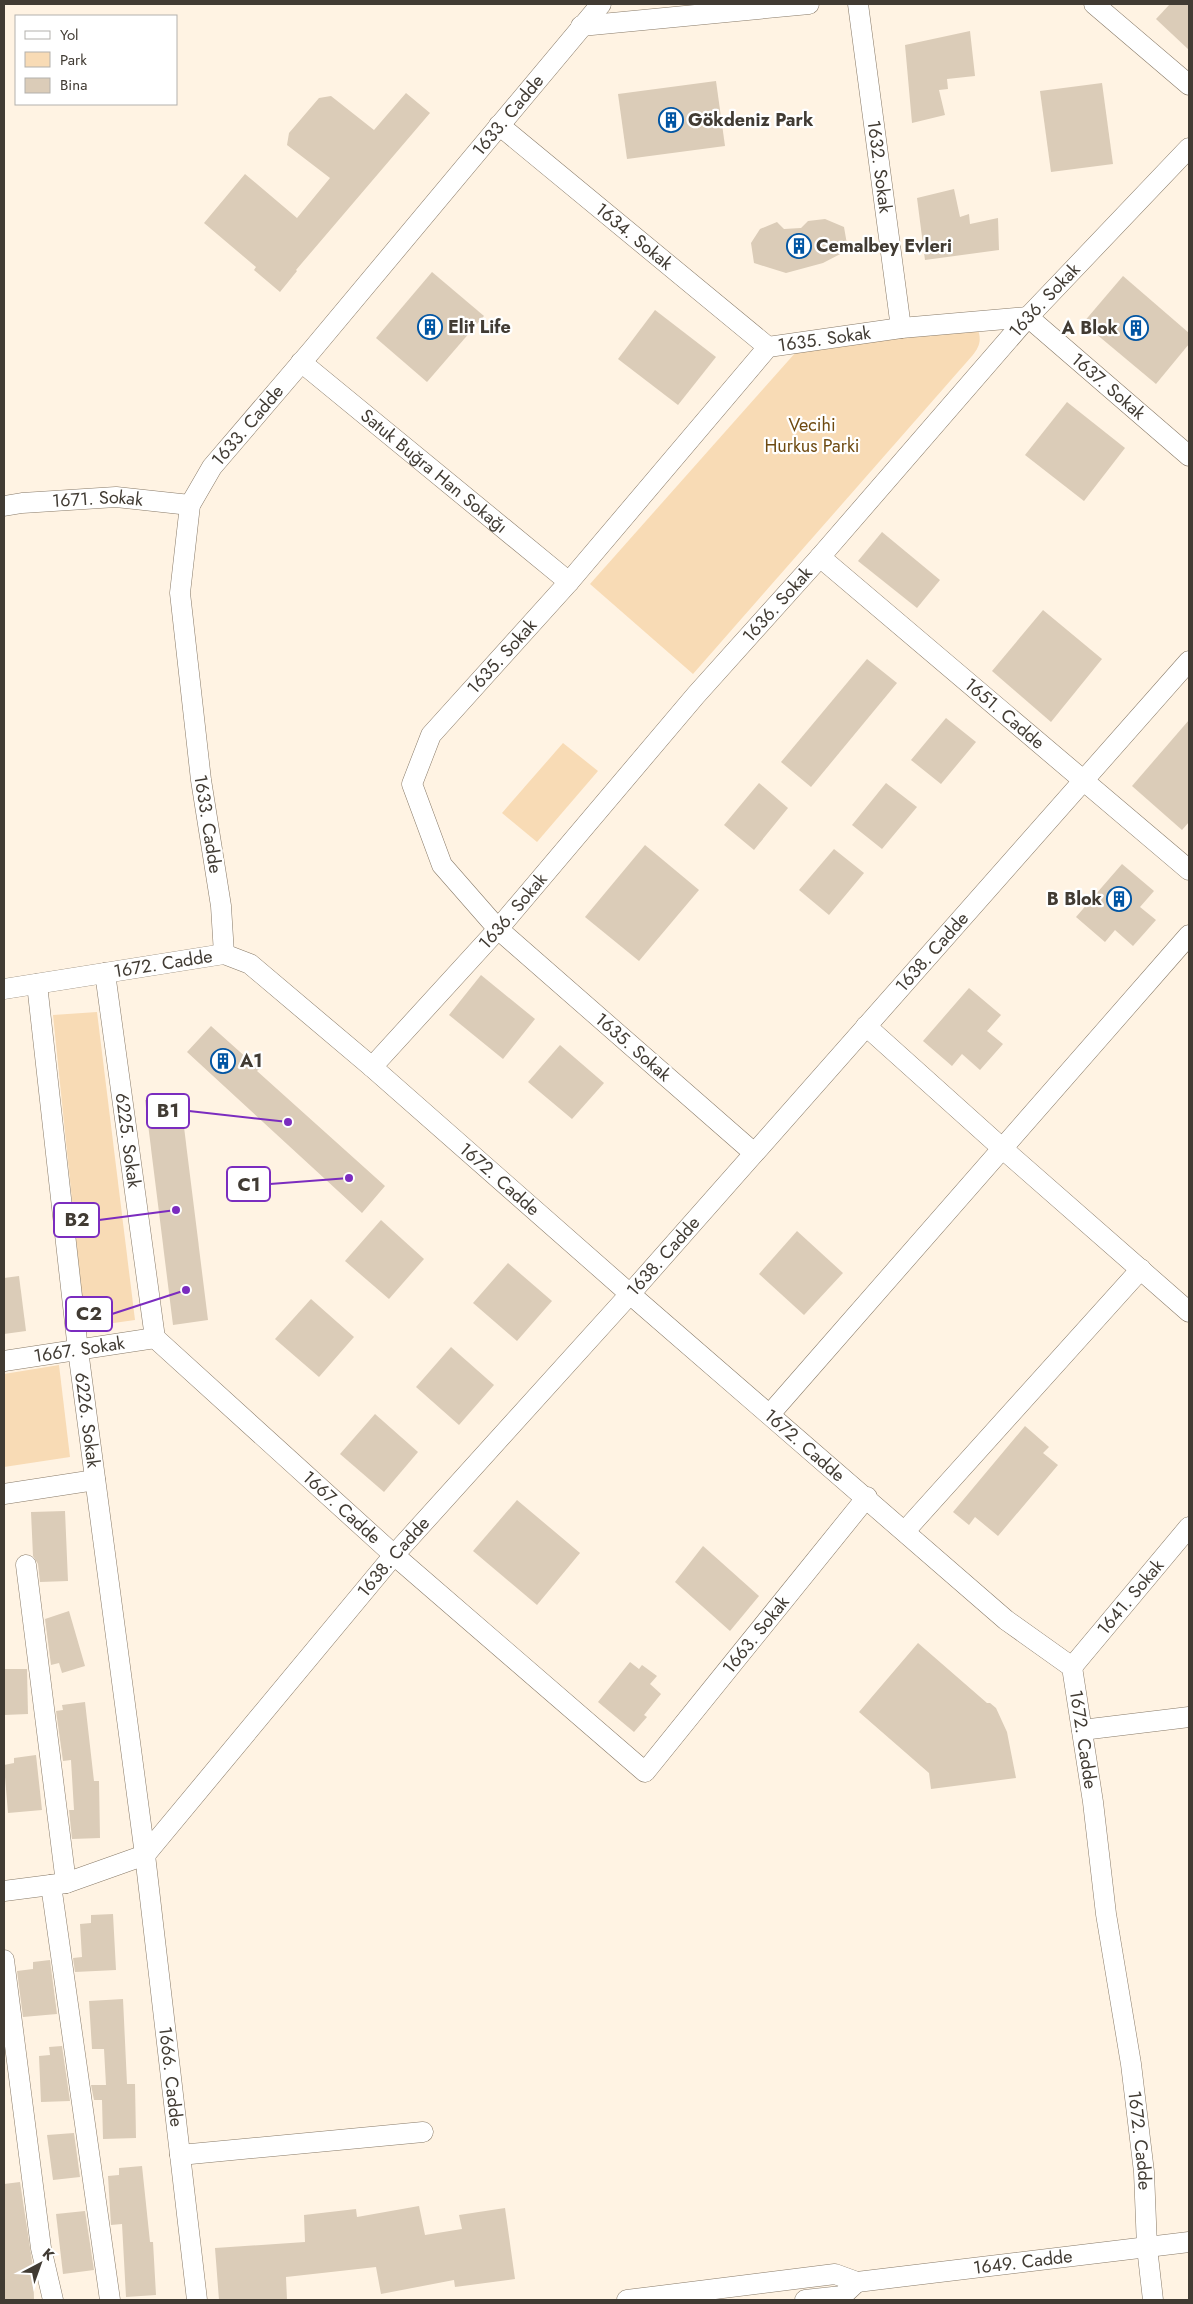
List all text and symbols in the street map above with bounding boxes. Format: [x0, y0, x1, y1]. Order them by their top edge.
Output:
legend [15, 15, 178, 105]
text: Yol [60, 24, 79, 46]
text: Park [60, 49, 87, 71]
street label: 1633. Cadde [466, 69, 550, 162]
text: Bina [60, 74, 87, 96]
building icon: Gökdeniz Park [658, 107, 684, 133]
place label: Gökdeniz Park [688, 107, 814, 133]
street label: 1632. Sokak [861, 118, 899, 215]
street label: 1634. Sokak [590, 196, 678, 276]
building icon: Cemalbey Evleri [786, 233, 812, 259]
place label: Cemalbey Evleri [816, 233, 952, 259]
street label: 1636. Sokak [1003, 257, 1086, 343]
building icon: Elit Life [417, 314, 443, 340]
place label: Elit Life [448, 314, 511, 340]
place label: A Blok [1061, 315, 1119, 341]
building icon: A Blok [1123, 315, 1149, 341]
street label: 1635. Sokak [776, 319, 873, 358]
street label: 1637. Sokak [1065, 347, 1151, 426]
street label: 1633. Cadde [205, 379, 290, 472]
street label: Satuk Buğra Han Sokağı [355, 403, 513, 539]
park label: Vecihi Hurkus Parki [764, 412, 860, 459]
street label: 1671. Sokak [51, 484, 144, 514]
street label: 1636. Sokak [736, 561, 818, 648]
street label: 1635. Sokak [461, 613, 543, 700]
street label: 1651. Cadde [959, 672, 1050, 755]
street label: 1633. Cadde [187, 773, 229, 875]
street label: 1636. Sokak [472, 867, 553, 955]
place label: B Blok [1047, 886, 1103, 912]
building icon: B Blok [1106, 886, 1132, 912]
street label: 1638. Cadde [889, 906, 975, 998]
street label: 1672. Cadde [112, 943, 214, 984]
street label: 1635. Sokak [589, 1007, 677, 1088]
building icon: A1 [210, 1048, 236, 1074]
place label: A1 [239, 1048, 262, 1074]
street label: 6225. Sokak [109, 1091, 147, 1190]
callout: B1 [147, 1094, 189, 1128]
text: B1 [157, 1097, 179, 1124]
street label: 1672. Cadde [453, 1136, 545, 1222]
callout: C1 [227, 1167, 270, 1201]
text: C1 [238, 1171, 261, 1198]
callout: B2 [54, 1203, 99, 1237]
text: B2 [64, 1206, 90, 1233]
street label: 1638. Cadde [621, 1210, 706, 1302]
callout: C2 [66, 1297, 112, 1331]
text: C2 [76, 1300, 102, 1327]
street label: 1667. Sokak [32, 1330, 126, 1369]
street label: 6226. Sokak [68, 1371, 107, 1470]
street label: 1672. Cadde [758, 1403, 851, 1488]
street label: 1667. Cadde [296, 1465, 387, 1550]
street label: 1638. Cadde [351, 1511, 436, 1603]
street label: 1641. Sokak [1091, 1553, 1170, 1641]
street label: 1663. Sokak [716, 1590, 795, 1679]
street label: 1672. Cadde [1063, 1688, 1104, 1791]
street label: 1666. Cadde [152, 2025, 190, 2128]
street label: 1672. Cadde [1121, 2089, 1158, 2191]
north arrow [15, 2239, 65, 2289]
text: K [38, 2243, 59, 2265]
street label: 1649. Cadde [972, 2243, 1074, 2281]

